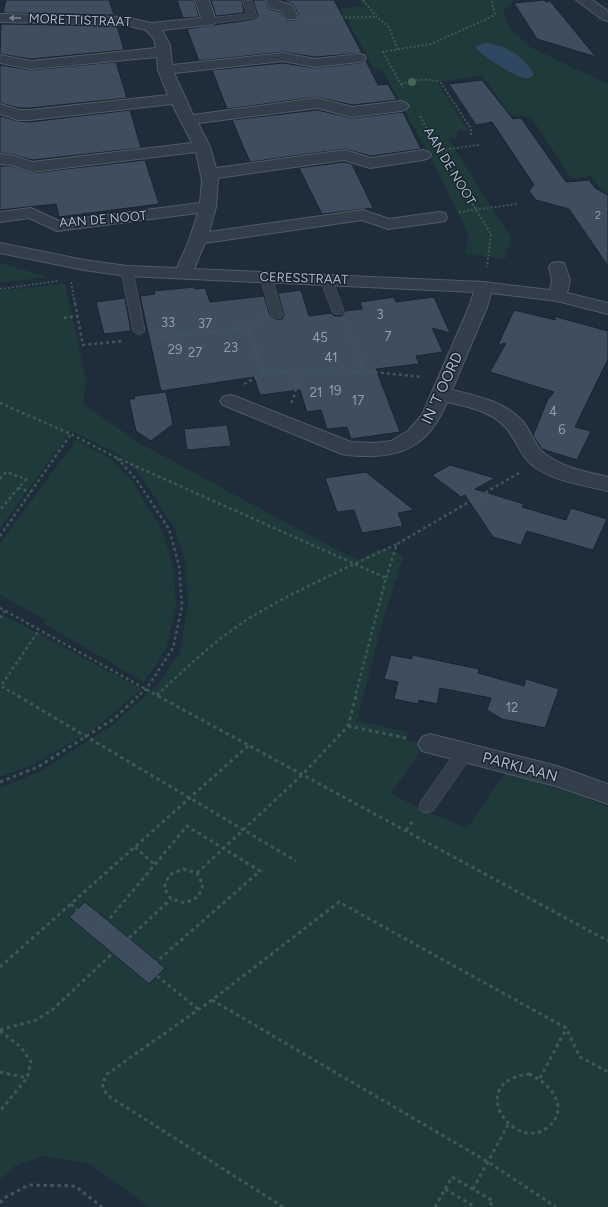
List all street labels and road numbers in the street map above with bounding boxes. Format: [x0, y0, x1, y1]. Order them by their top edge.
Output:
street label: MORETTISTRAAT [28, 11, 132, 29]
street label: AAN DE NOOT [421, 124, 480, 208]
street label: AAN DE NOOT [58, 208, 148, 230]
street label: CERESSTRAAT [259, 269, 349, 287]
street label: IN 'T OORD [417, 349, 467, 427]
street label: PARKLAAN [480, 748, 560, 786]

